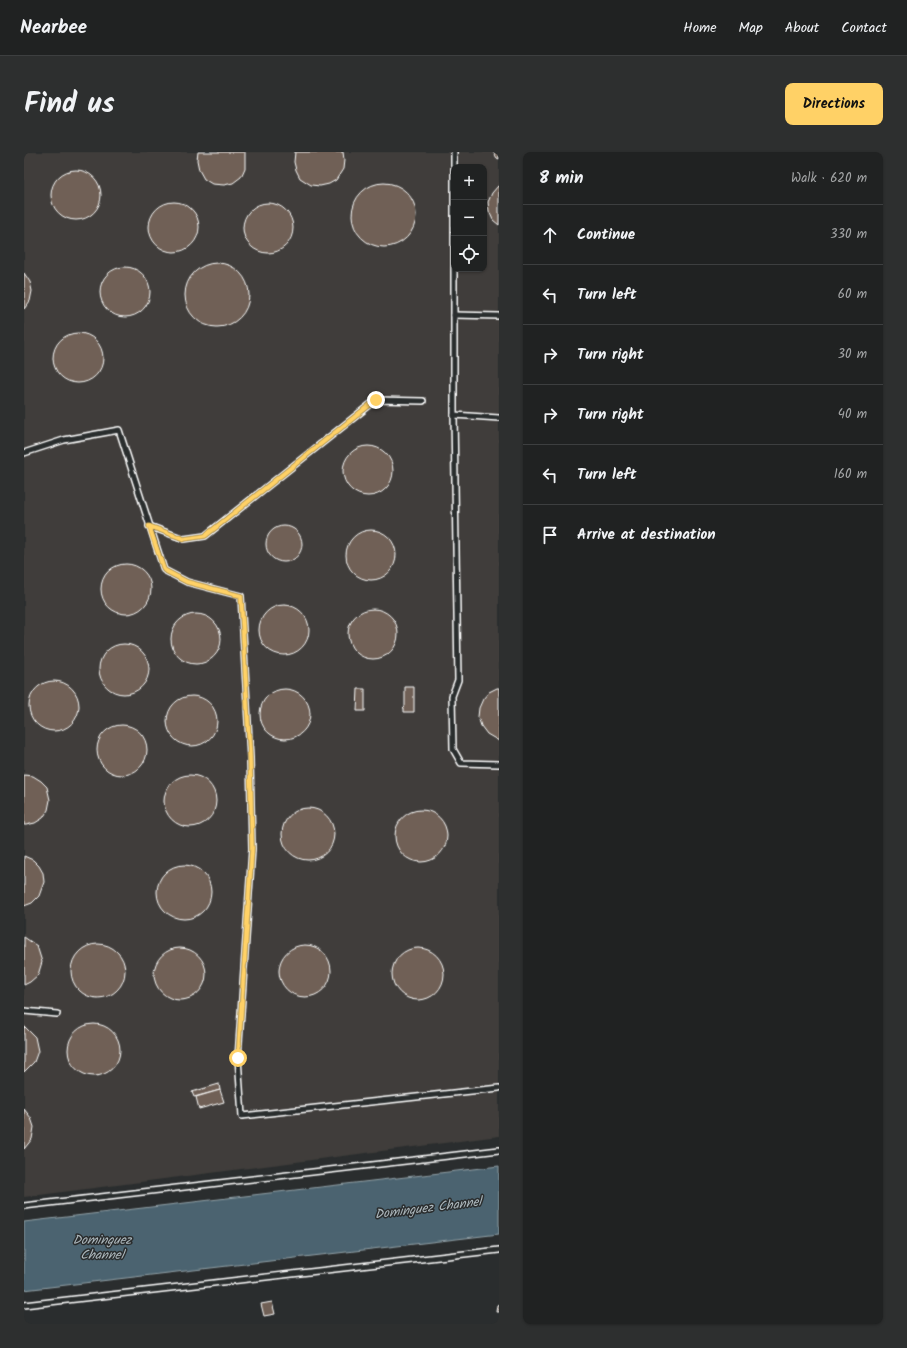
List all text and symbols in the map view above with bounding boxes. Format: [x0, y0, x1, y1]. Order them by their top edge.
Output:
text: Nearbee [20, 13, 87, 43]
text: Home [683, 17, 717, 39]
text: Map [739, 17, 763, 39]
text: About [785, 17, 819, 39]
text: Contact [841, 17, 887, 39]
text: Find us [24, 82, 115, 127]
button: Directions [785, 83, 883, 125]
map controls [451, 164, 487, 272]
button: + [451, 164, 487, 200]
text: 8 min [539, 165, 583, 192]
text: Walk · 620 m [791, 168, 867, 189]
button: − [451, 200, 487, 236]
text: Continue [577, 223, 635, 247]
icon: ahead [539, 224, 561, 246]
text: 330 m [830, 224, 867, 245]
button: locate [451, 236, 487, 272]
text: Turn left [577, 283, 637, 307]
icon: left [539, 284, 561, 306]
text: 60 m [838, 284, 867, 305]
text: Turn right [577, 343, 644, 367]
icon: right [539, 344, 561, 366]
text: 30 m [838, 344, 867, 365]
route end [367, 391, 385, 409]
text: Turn right [577, 403, 644, 427]
icon: right [539, 404, 561, 426]
text: 40 m [838, 404, 867, 425]
text: Turn left [577, 463, 637, 487]
icon: left [539, 464, 561, 486]
text: 160 m [834, 464, 867, 485]
text: Arrive at destination [577, 523, 716, 547]
icon: arrive [539, 524, 561, 546]
route start [229, 1049, 247, 1067]
water label: Dominguez Channel [373, 1191, 486, 1225]
water label: Dominguez Channel [73, 1230, 133, 1266]

